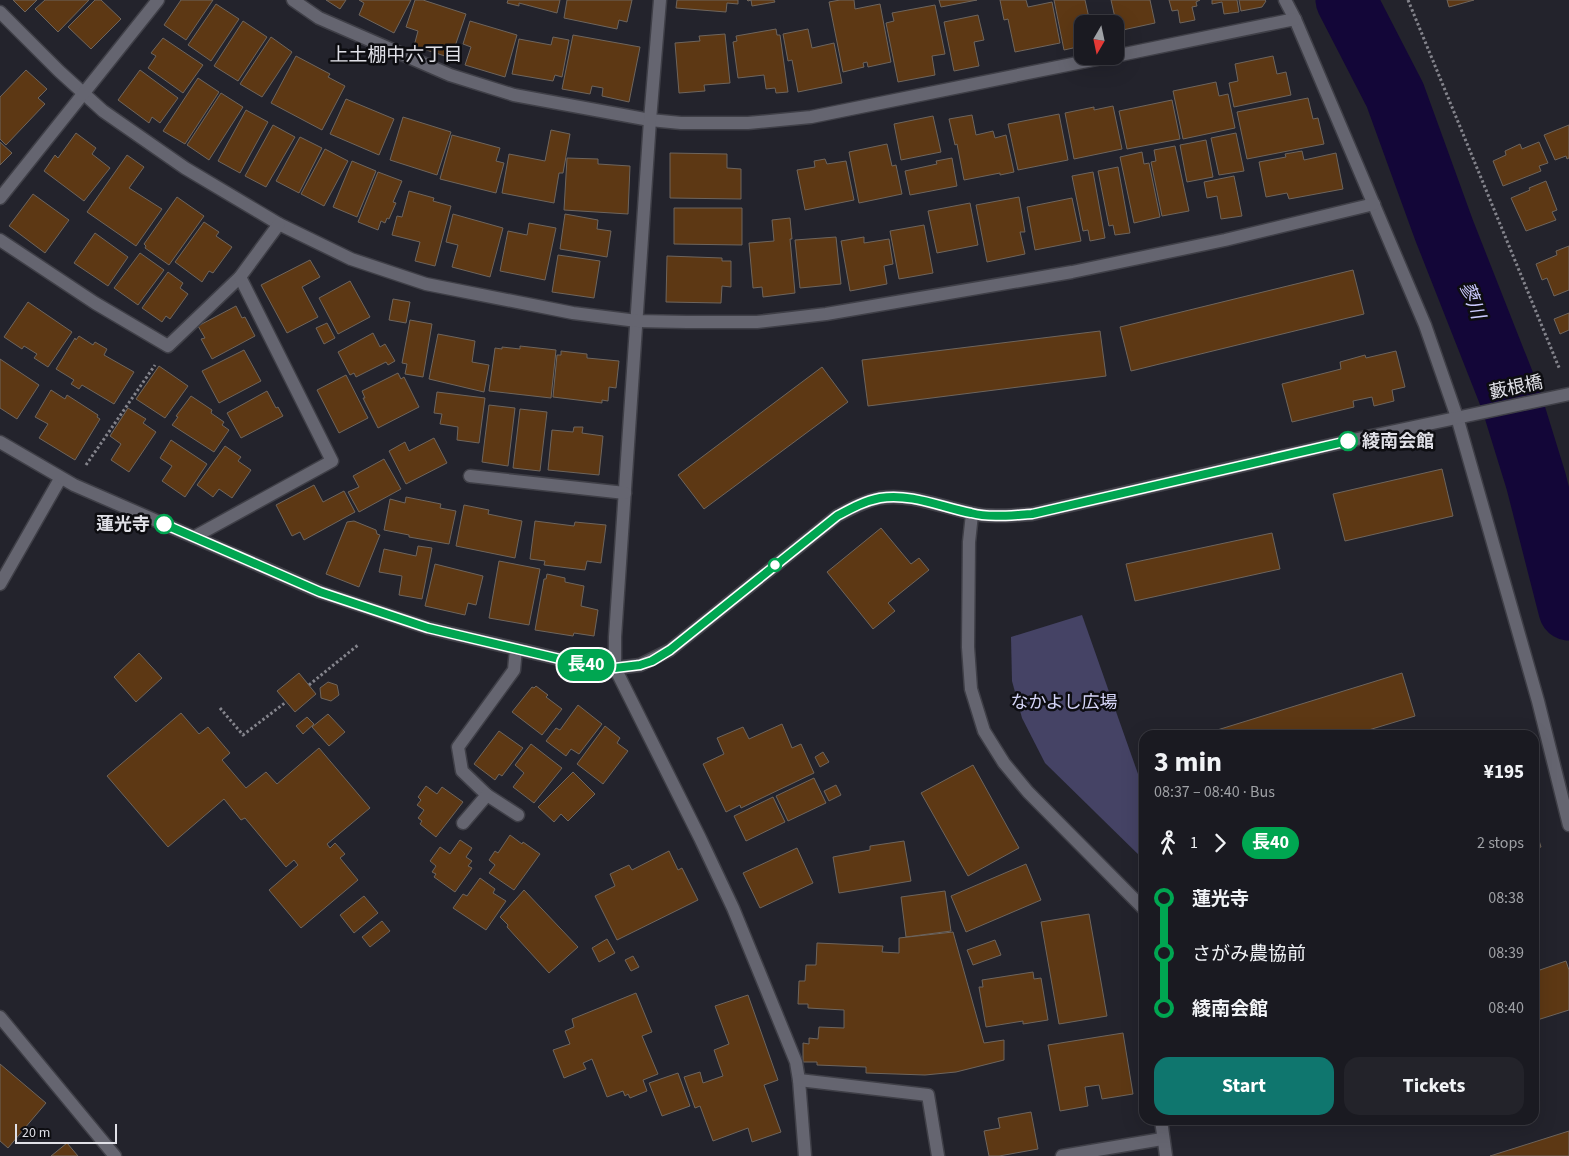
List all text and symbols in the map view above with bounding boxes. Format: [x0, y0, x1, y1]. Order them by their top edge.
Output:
north arrow [1074, 15, 1124, 65]
map controls [1074, 15, 1124, 65]
district label: 上土棚中六丁目 [329, 42, 463, 69]
water label: 蓼川 [1452, 278, 1492, 325]
street label: 藪根橋 [1487, 370, 1545, 405]
place label: 綾南会館 [1362, 429, 1434, 454]
marker: 綾南会館 [1338, 431, 1358, 451]
place label: 蓮光寺 [96, 512, 150, 537]
marker: 蓮光寺 [154, 514, 174, 534]
unlabelled marker [768, 558, 782, 572]
line badge: 長40 [557, 649, 615, 681]
text: 長40 [567, 652, 605, 677]
park label: なかよし広場 [1010, 690, 1118, 715]
text: 3 min [1154, 742, 1222, 782]
text: ¥195 [1484, 759, 1524, 786]
text: 08:37 – 08:40 · Bus [1154, 781, 1275, 803]
icon: walk [1154, 829, 1182, 857]
icon: forward [1206, 829, 1234, 857]
text: 長40 [1252, 830, 1289, 855]
text: 1 [1190, 832, 1198, 854]
text: 2 stops [1477, 832, 1524, 854]
text: 蓮光寺 [1192, 886, 1249, 913]
text: 08:38 [1488, 887, 1524, 909]
text: さがみ農協前 [1192, 941, 1306, 968]
text: 08:39 [1488, 942, 1524, 964]
text: 綾南会館 [1192, 996, 1268, 1023]
text: 08:40 [1488, 997, 1524, 1019]
button: Start [1154, 1057, 1334, 1115]
button: Tickets [1344, 1057, 1524, 1115]
scale bar [15, 1121, 118, 1144]
text: 20 m [22, 1123, 50, 1143]

